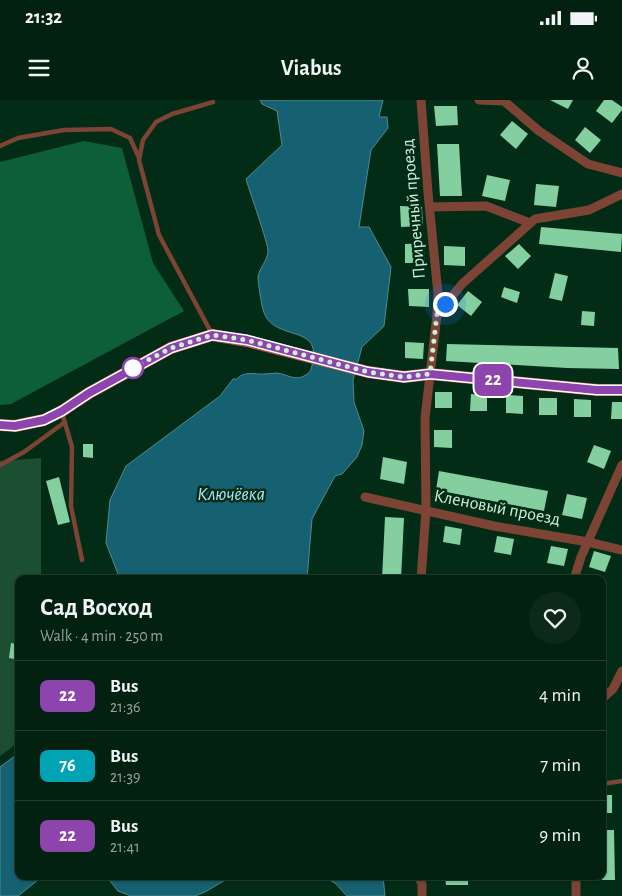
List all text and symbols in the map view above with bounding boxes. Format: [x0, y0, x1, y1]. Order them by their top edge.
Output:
text: 21:32 [25, 8, 62, 27]
icon: menu [25, 54, 53, 82]
icon: person [569, 54, 597, 82]
text: Viabus [281, 57, 341, 79]
street label: Приречный проезд [399, 138, 429, 280]
your location [433, 292, 458, 317]
unlabelled marker [122, 357, 144, 379]
line badge: 22 [470, 364, 516, 396]
text: 22 [485, 371, 501, 389]
water label: Ключёвка [197, 485, 265, 504]
street label: Кленовый проезд [432, 487, 562, 529]
button: heart [529, 592, 581, 644]
text: Сад Восход [40, 596, 152, 620]
text: Walk · 4 min · 250 m [40, 628, 163, 644]
text: Bus [110, 677, 138, 696]
text: 4 min [539, 686, 581, 705]
text: 22 [59, 687, 76, 705]
text: 21:36 [110, 699, 141, 715]
text: Bus [110, 747, 138, 766]
text: 7 min [540, 756, 581, 775]
text: 76 [59, 757, 76, 775]
text: 21:39 [110, 769, 141, 785]
text: Bus [110, 817, 138, 836]
text: 9 min [539, 826, 581, 845]
text: 22 [59, 827, 76, 845]
text: 21:41 [110, 839, 140, 855]

